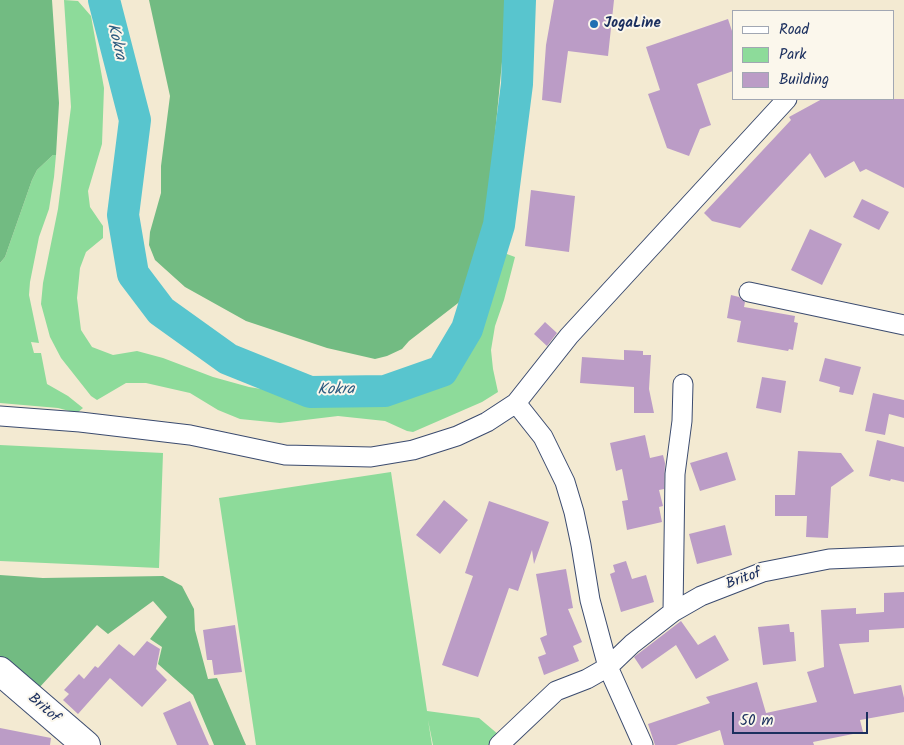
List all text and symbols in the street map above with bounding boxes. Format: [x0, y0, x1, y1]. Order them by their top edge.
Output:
legend [732, 10, 894, 100]
place label: JogaLine [604, 15, 661, 33]
marker: JogaLine [588, 18, 600, 30]
text: Road [779, 18, 809, 42]
water label: Kokra [101, 22, 129, 62]
text: Park [779, 43, 806, 67]
text: Building [779, 68, 829, 92]
water label: Kokra [317, 381, 355, 401]
street label: Britof [724, 565, 764, 595]
street label: Britof [23, 690, 63, 728]
scale bar [734, 702, 870, 734]
text: 50 m [740, 709, 774, 733]

